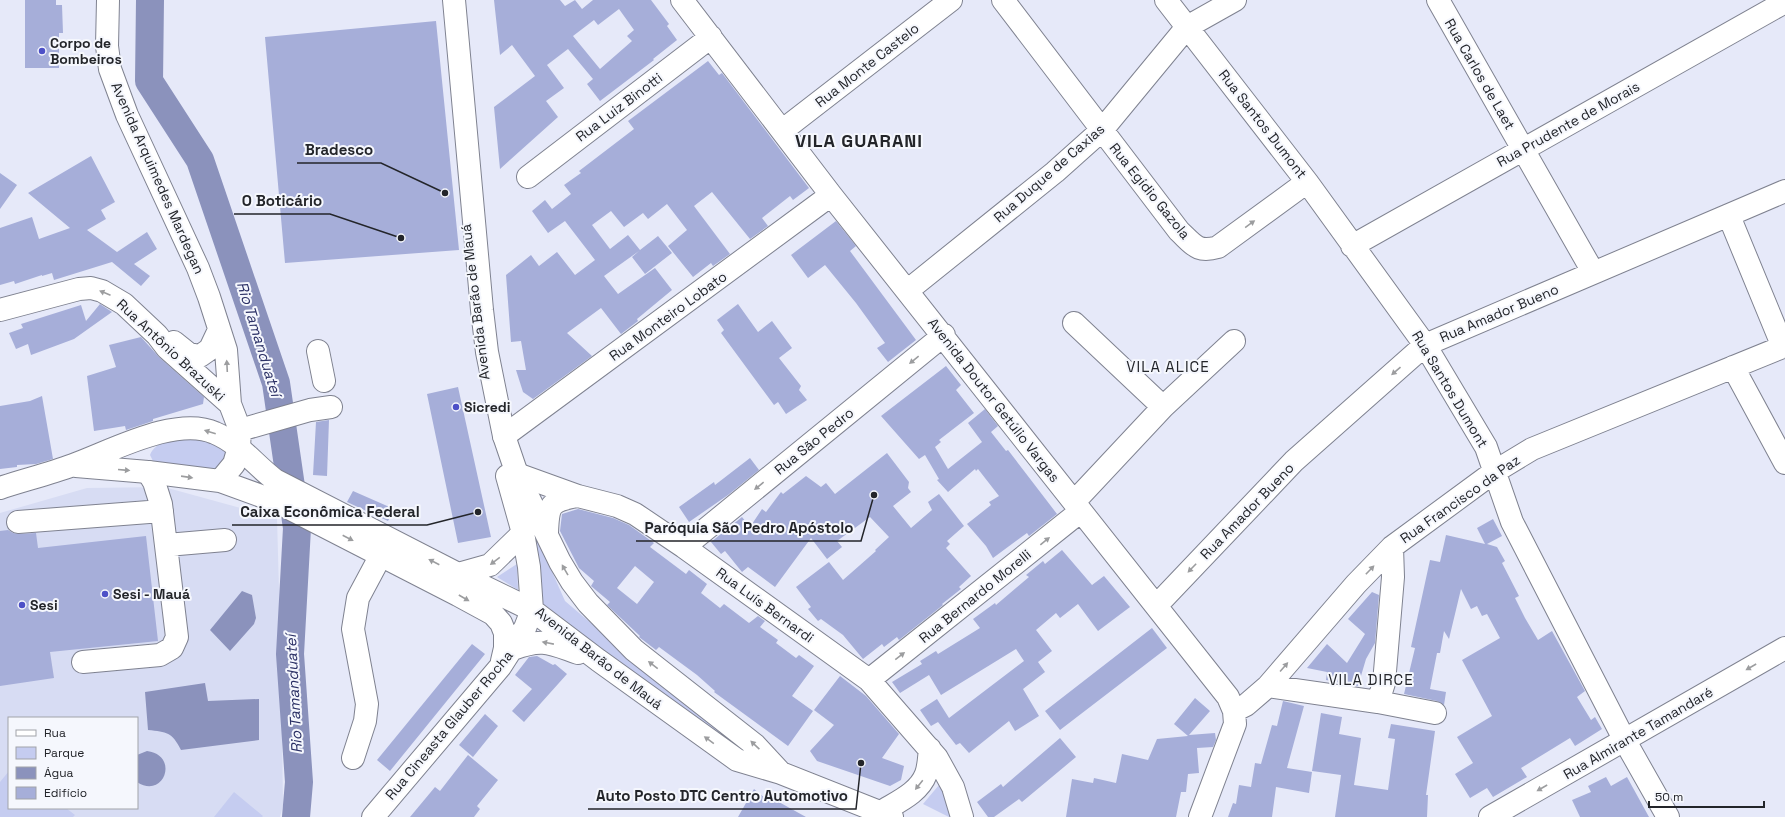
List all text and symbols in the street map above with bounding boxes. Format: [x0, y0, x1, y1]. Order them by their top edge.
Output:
street label: Rua Carlos de Laet [1441, 15, 1519, 133]
street label: Rua Monte Castelo [811, 19, 923, 111]
place label: Corpo de Bombeiros [50, 34, 122, 68]
marker: Corpo de Bombeiros [37, 46, 47, 56]
street label: Rua Santos Dumont [1215, 66, 1311, 182]
street label: Rua Luiz Binotti [572, 69, 666, 145]
street label: Rua Prudente de Morais [1493, 77, 1643, 171]
street label: Avenida Arquimedes Mardegan [107, 79, 209, 277]
street label: Rua Duque de Caxias [990, 120, 1108, 226]
district label: VILA GUARANI [795, 129, 923, 152]
callout: Bradesco [297, 136, 381, 163]
street label: Rua Egídio Gazola [1106, 139, 1194, 243]
text: Bradesco [305, 140, 373, 159]
callout: O Boticário [234, 187, 330, 214]
text: O Boticário [242, 191, 322, 210]
one-way arrow [1244, 220, 1255, 228]
street label: Avenida Barão de Mauá [457, 223, 493, 381]
street label: Rua Monteiro Lobato [606, 267, 730, 365]
water label: Rio Tamanduateí [233, 279, 287, 402]
street label: Rua Amador Bueno [1437, 280, 1561, 346]
one-way arrow [100, 290, 111, 296]
street label: Rua Antônio Brazuski [113, 295, 229, 405]
street label: Avenida Doutor Getúlio Vargas [924, 314, 1064, 486]
street label: Rua Santos Dumont [1408, 327, 1492, 451]
one-way arrow [908, 355, 919, 364]
district label: VILA ALICE [1126, 357, 1210, 376]
one-way arrow [224, 360, 231, 372]
one-way arrow [1390, 366, 1401, 375]
place label: Sicredi [464, 398, 510, 416]
marker: Sicredi [451, 402, 461, 412]
street label: Rua São Pedro [771, 404, 857, 478]
one-way arrow [204, 429, 216, 435]
street label: Rua Francisco da Paz [1397, 451, 1523, 547]
street label: Rua Amador Bueno [1196, 459, 1298, 563]
one-way arrow [118, 467, 130, 474]
one-way arrow [181, 474, 193, 480]
one-way arrow [753, 482, 764, 491]
callout: Caixa Econômica Federal [232, 498, 427, 525]
text: Caixa Econômica Federal [240, 502, 420, 521]
callout: Paróquia São Pedro Apóstolo [636, 514, 861, 541]
text: Paróquia São Pedro Apóstolo [645, 518, 853, 537]
one-way arrow [343, 535, 354, 542]
one-way arrow [1040, 536, 1051, 545]
street label: Rua Bernardo Morelli [915, 545, 1035, 647]
one-way arrow [489, 557, 500, 565]
one-way arrow [428, 559, 440, 565]
street label: Rua Luís Bernardi [713, 563, 817, 647]
one-way arrow [1187, 563, 1197, 573]
one-way arrow [561, 564, 568, 576]
one-way arrow [1365, 565, 1375, 575]
place label: Sesi - Mauá [113, 585, 190, 603]
marker: Sesi - Mauá [100, 589, 110, 599]
one-way arrow [458, 594, 470, 601]
place label: Sesi [30, 596, 58, 614]
marker: Sesi [17, 600, 27, 610]
street label: Avenida Barão de Mauá [532, 603, 666, 713]
water label: Rio Tamanduateí [281, 631, 306, 754]
one-way arrow [541, 640, 554, 646]
street label: Rua Cineasta Glauber Rocha [381, 647, 517, 803]
one-way arrow [894, 652, 905, 661]
one-way arrow [647, 660, 658, 669]
one-way arrow [1279, 662, 1289, 672]
one-way arrow [1745, 664, 1757, 671]
district label: VILA DIRCE [1328, 670, 1414, 689]
street label: Rua Almirante Tamandaré [1560, 683, 1716, 783]
legend [8, 717, 138, 809]
text: Rua [44, 725, 66, 741]
one-way arrow [704, 736, 714, 744]
one-way arrow [750, 740, 760, 750]
text: Parque [44, 745, 84, 761]
text: Água [44, 765, 74, 781]
one-way arrow [914, 779, 923, 790]
callout: Auto Posto DTC Centro Automotivo [588, 782, 856, 809]
scale bar [1649, 783, 1764, 809]
text: Edifício [44, 785, 87, 801]
one-way arrow [1536, 785, 1548, 791]
text: Auto Posto DTC Centro Automotivo [596, 786, 848, 805]
text: 50 m [1655, 789, 1683, 805]

